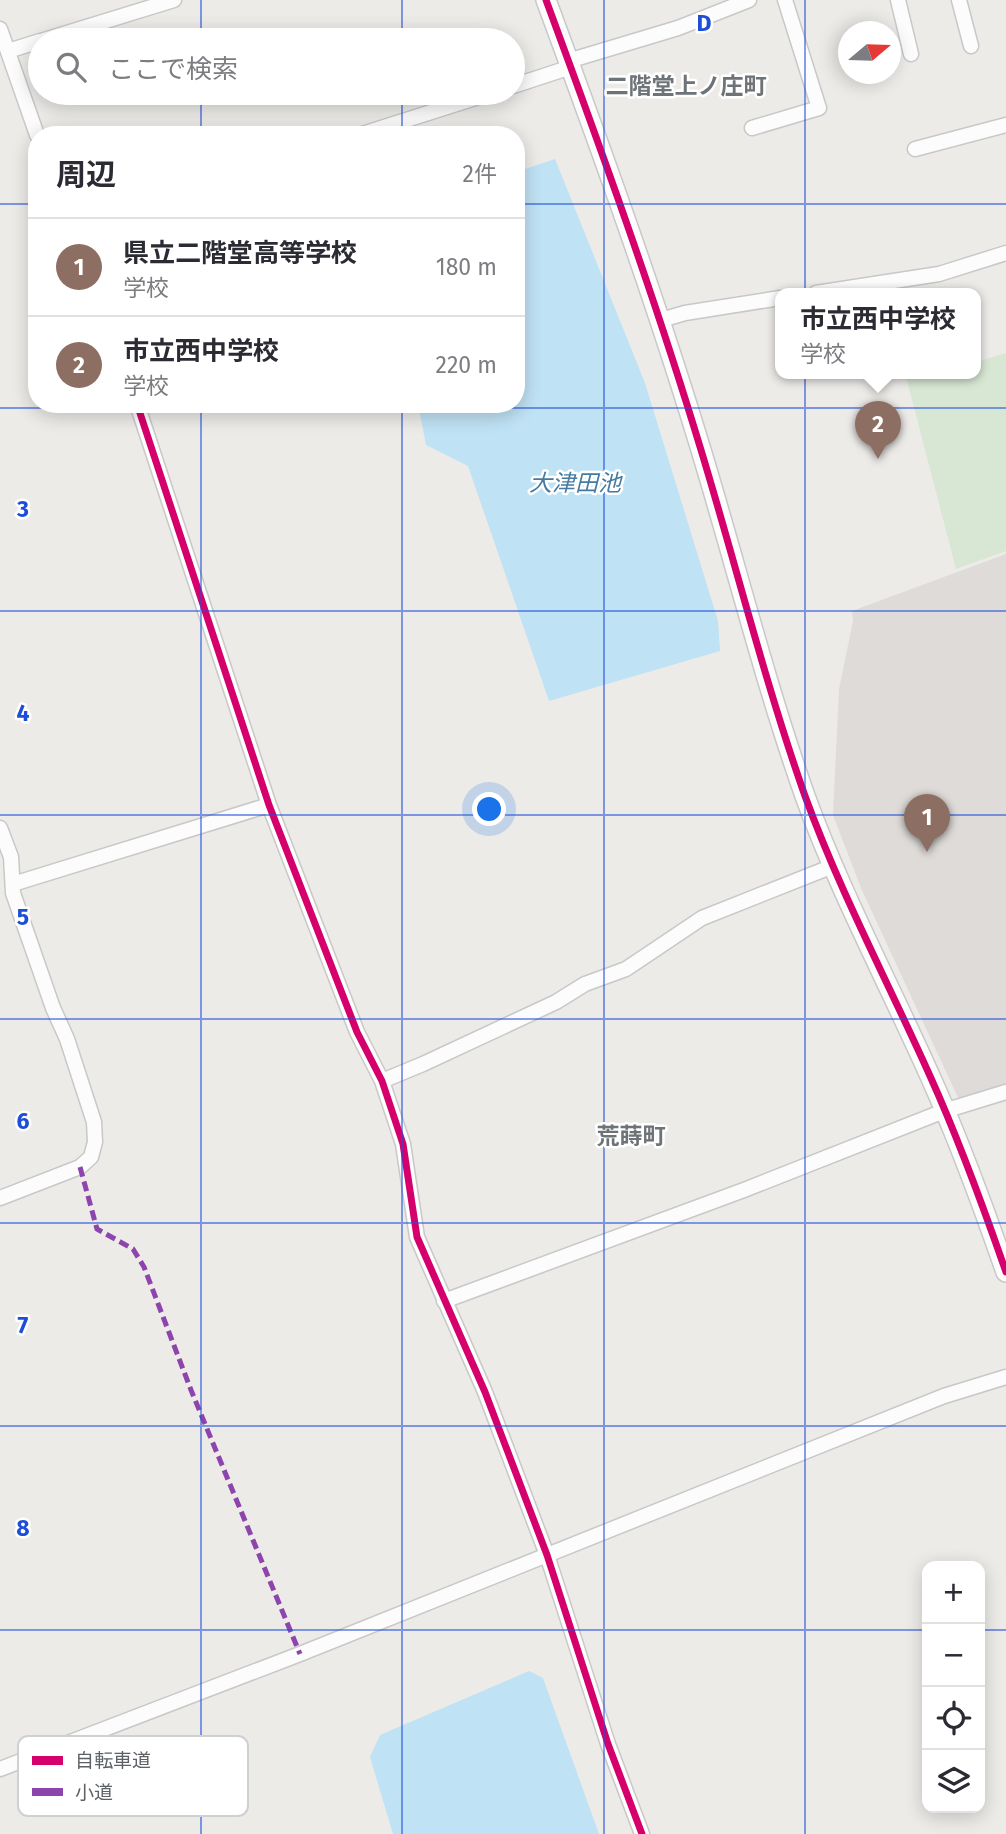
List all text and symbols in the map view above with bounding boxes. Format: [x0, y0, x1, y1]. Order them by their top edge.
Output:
text: D [697, 9, 712, 37]
north arrow [838, 21, 901, 84]
search box [28, 28, 525, 105]
icon: search [52, 48, 90, 86]
text: ここで検索 [108, 54, 238, 85]
district label: 二階堂上ノ庄町 [606, 72, 767, 100]
text: 周辺 [56, 157, 116, 193]
text: 2件 [463, 160, 497, 188]
text: 県立二階堂高等学校 [123, 238, 357, 269]
text: 1 [74, 253, 84, 281]
text: 180 m [436, 253, 497, 281]
text: 学校 [123, 274, 169, 302]
popup [775, 288, 981, 379]
text: 市立西中学校 [800, 304, 956, 335]
text: 市立西中学校 [123, 336, 279, 367]
text: 学校 [800, 340, 846, 368]
text: 2 [73, 351, 85, 379]
text: 220 m [436, 351, 497, 379]
text: 学校 [123, 372, 169, 400]
pin: 2 [855, 401, 901, 459]
water label: 大津田池 [529, 469, 623, 497]
text: 3 [16, 495, 29, 523]
text: 4 [17, 699, 30, 727]
your location [472, 792, 506, 826]
pin: 1 [904, 794, 950, 852]
text: 5 [17, 903, 29, 931]
text: 6 [17, 1107, 30, 1135]
district label: 荒蒔町 [597, 1122, 666, 1150]
text: 7 [18, 1311, 29, 1339]
text: 8 [16, 1514, 30, 1542]
map controls [922, 1561, 985, 1813]
button: + [922, 1561, 985, 1624]
button: − [922, 1624, 985, 1687]
button: locate [922, 1687, 985, 1750]
legend [18, 1736, 248, 1816]
text: 自転車道 [75, 1749, 151, 1772]
button: layers [922, 1750, 985, 1813]
text: 小道 [75, 1781, 113, 1804]

